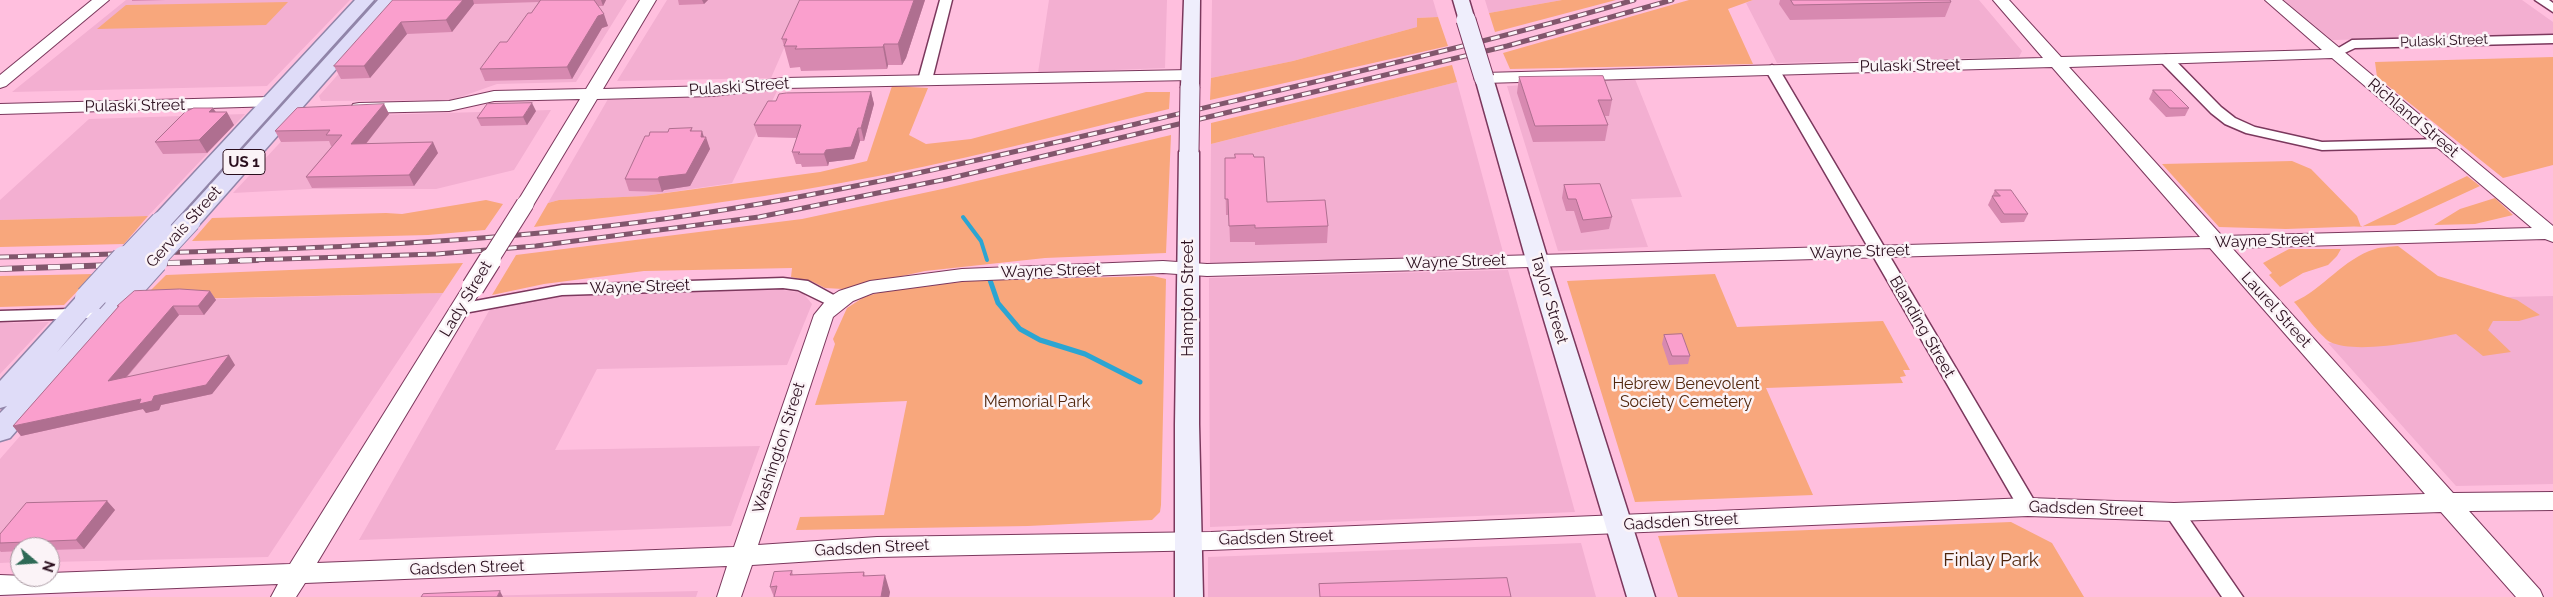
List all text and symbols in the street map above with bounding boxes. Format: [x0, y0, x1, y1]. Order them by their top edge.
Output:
street label: Pulaski Street [2400, 31, 2488, 51]
street label: Pulaski Street [1860, 56, 1960, 76]
street label: Pulaski Street [688, 74, 790, 100]
street label: Richland Street [2364, 74, 2462, 162]
street label: Pulaski Street [85, 96, 185, 116]
road number: US 1 [223, 150, 265, 174]
street label: Gervais Street [142, 182, 226, 272]
street label: Wayne Street [2215, 230, 2315, 252]
street label: Hampton Street [1178, 239, 1198, 357]
street label: Wayne Street [1810, 241, 1910, 263]
street label: Wayne Street [1406, 251, 1506, 273]
street label: Taylor Street [1526, 252, 1572, 346]
street label: Lady Street [436, 258, 496, 340]
street label: Wayne Street [1001, 260, 1101, 282]
street label: Laurel Street [2237, 268, 2315, 352]
street label: Blanding Street [1885, 273, 1959, 381]
street label: Wayne Street [590, 276, 690, 298]
park label: Hebrew Benevolent Society Cemetery [1612, 374, 1760, 412]
street label: Washington Street [749, 380, 809, 516]
park label: Memorial Park [984, 392, 1090, 412]
street label: Gadsden Street [2028, 497, 2144, 521]
street label: Gadsden Street [1623, 509, 1739, 535]
street label: Gadsden Street [1218, 526, 1334, 550]
street label: Gadsden Street [814, 535, 930, 561]
north arrow [10, 537, 60, 587]
park label: Finlay Park [1943, 549, 2039, 571]
street label: Gadsden Street [409, 556, 525, 580]
text: N [39, 559, 58, 574]

